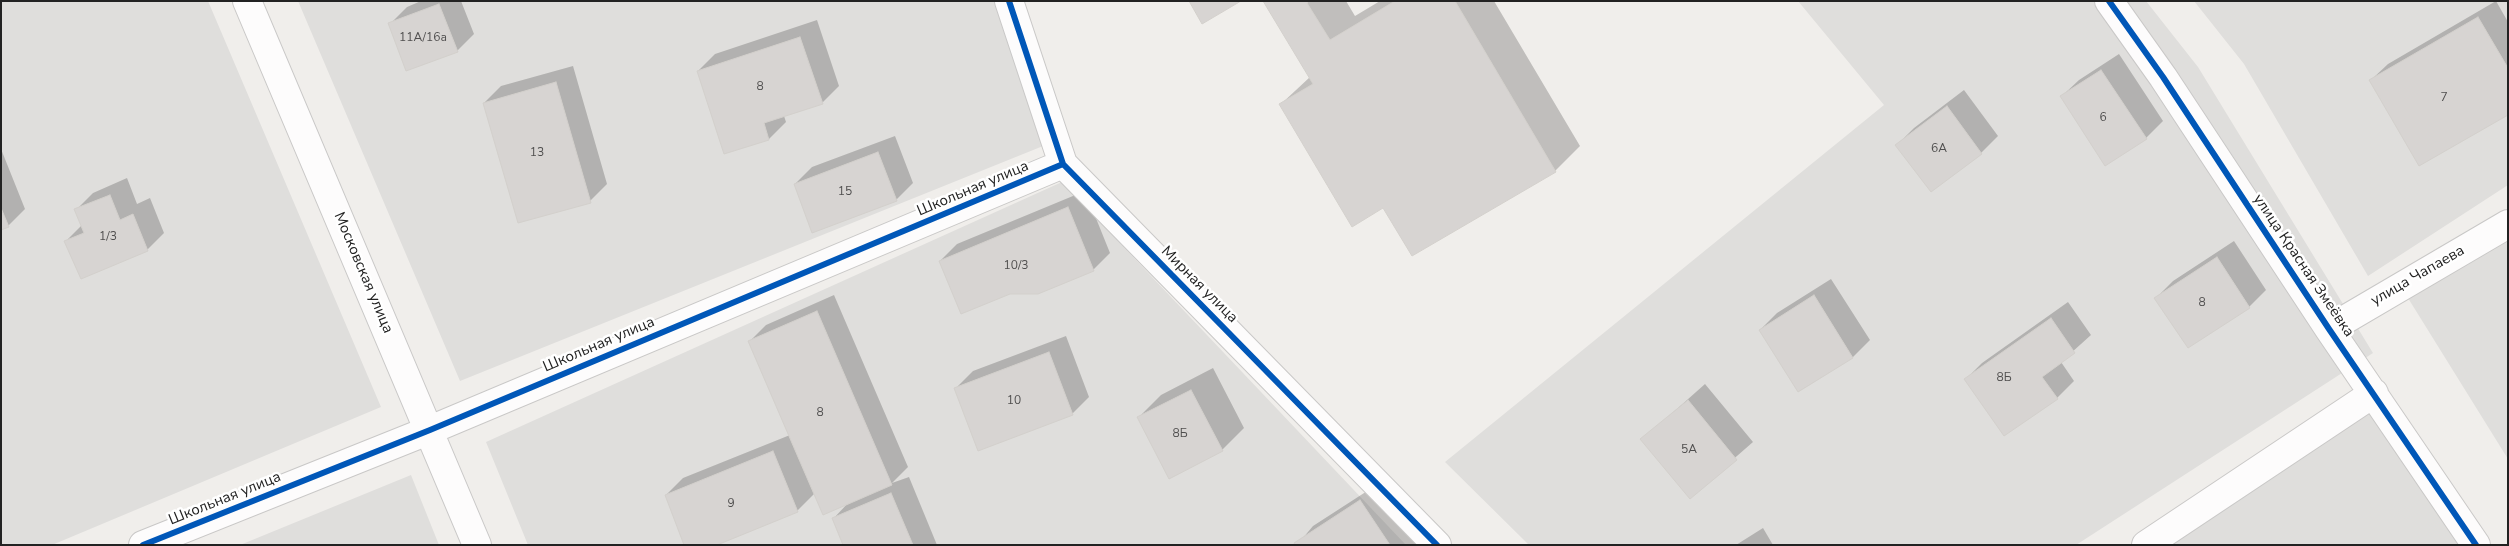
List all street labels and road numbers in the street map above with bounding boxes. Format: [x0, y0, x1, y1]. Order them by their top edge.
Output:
street label: Школьная улица [915, 157, 1031, 221]
street label: улица Красная Змеёвка [2249, 191, 2357, 341]
street label: Московская улица [329, 210, 397, 336]
street label: улица Чапаева [2368, 242, 2468, 310]
street label: Мирная улица [1157, 243, 1241, 327]
street label: Школьная улица [541, 313, 657, 377]
street label: Школьная улица [166, 468, 284, 530]

